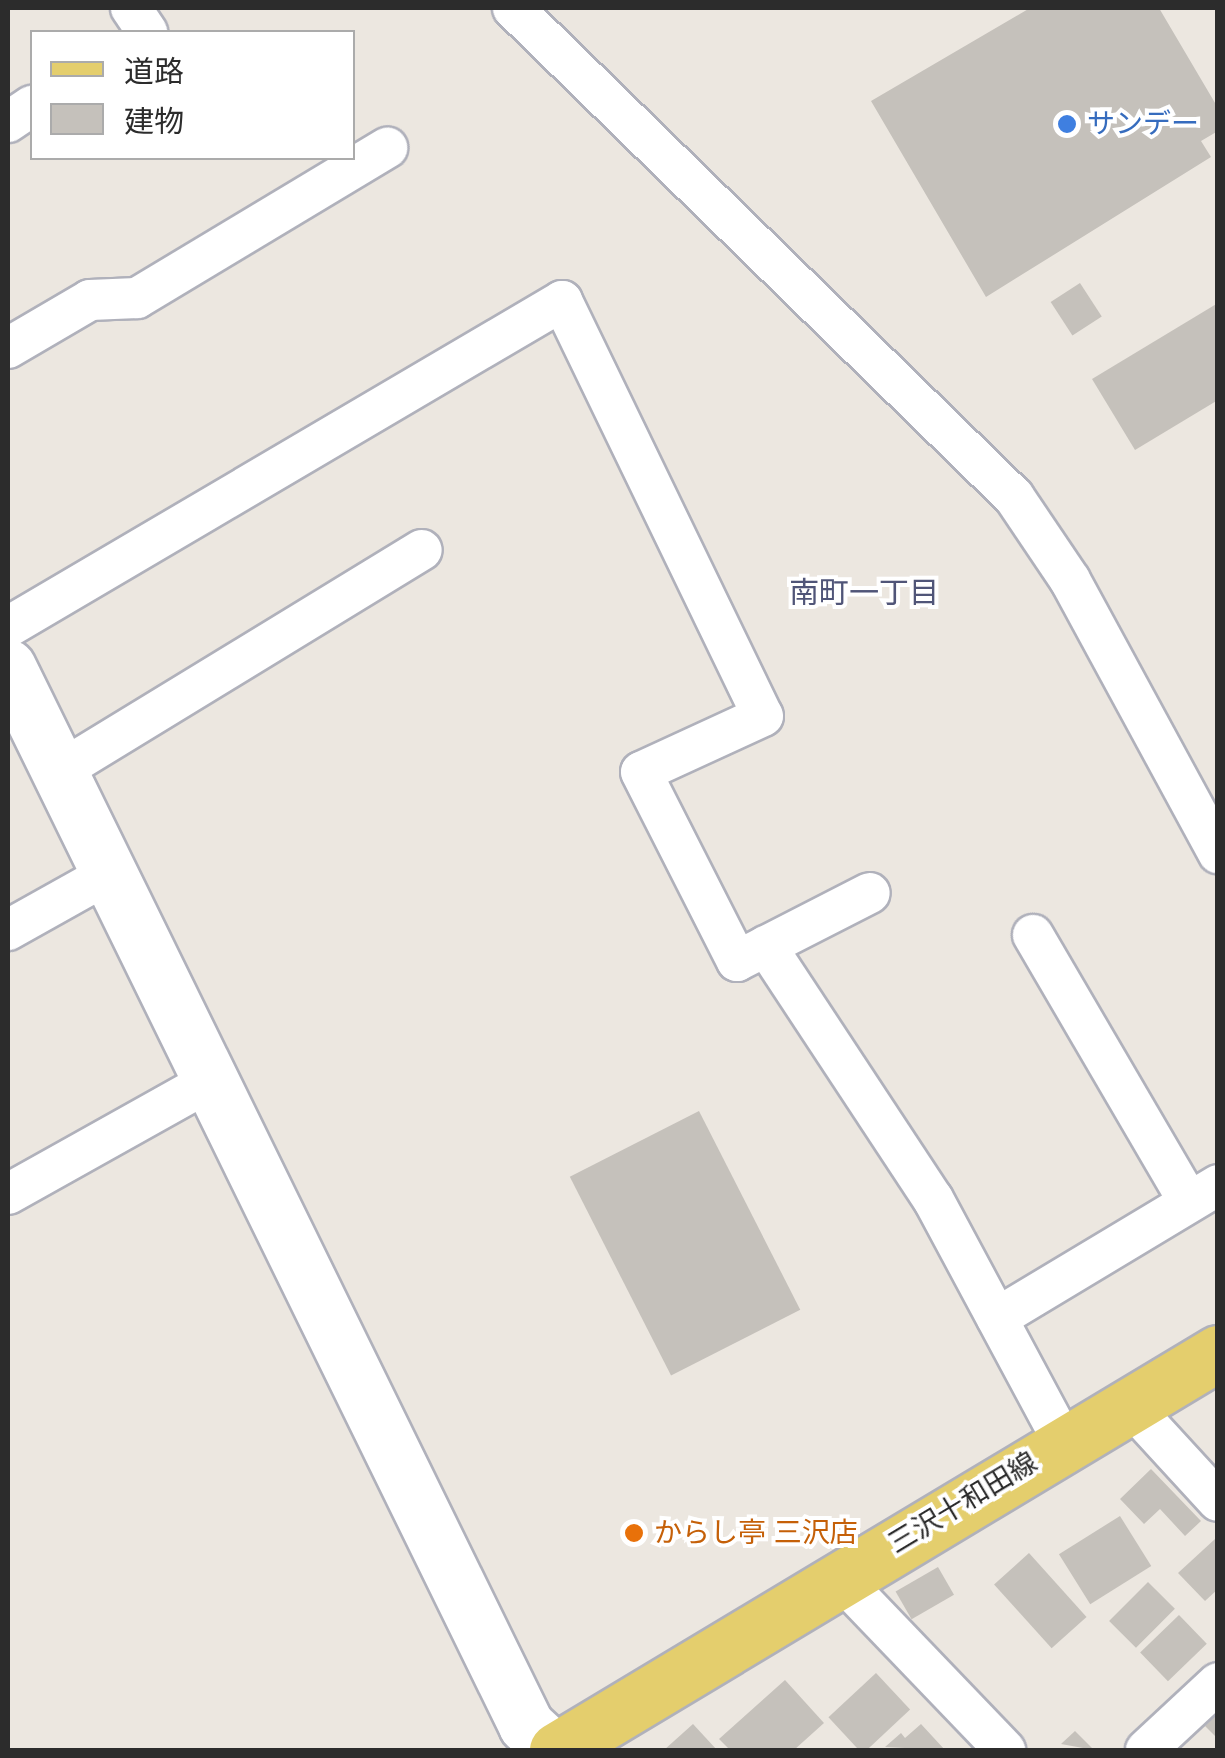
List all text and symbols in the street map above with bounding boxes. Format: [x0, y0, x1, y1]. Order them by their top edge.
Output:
legend [30, 30, 355, 160]
text: 道路 [124, 55, 184, 88]
text: 建物 [124, 105, 184, 138]
place label: サンデー [1087, 107, 1199, 141]
marker: サンデー [1056, 113, 1078, 135]
district label: 南町一丁目 [789, 575, 939, 611]
street label: 三沢十和田線 [882, 1445, 1044, 1561]
place label: からし亭 三沢店 [654, 1516, 858, 1550]
marker: からし亭 三沢店 [623, 1522, 645, 1544]

